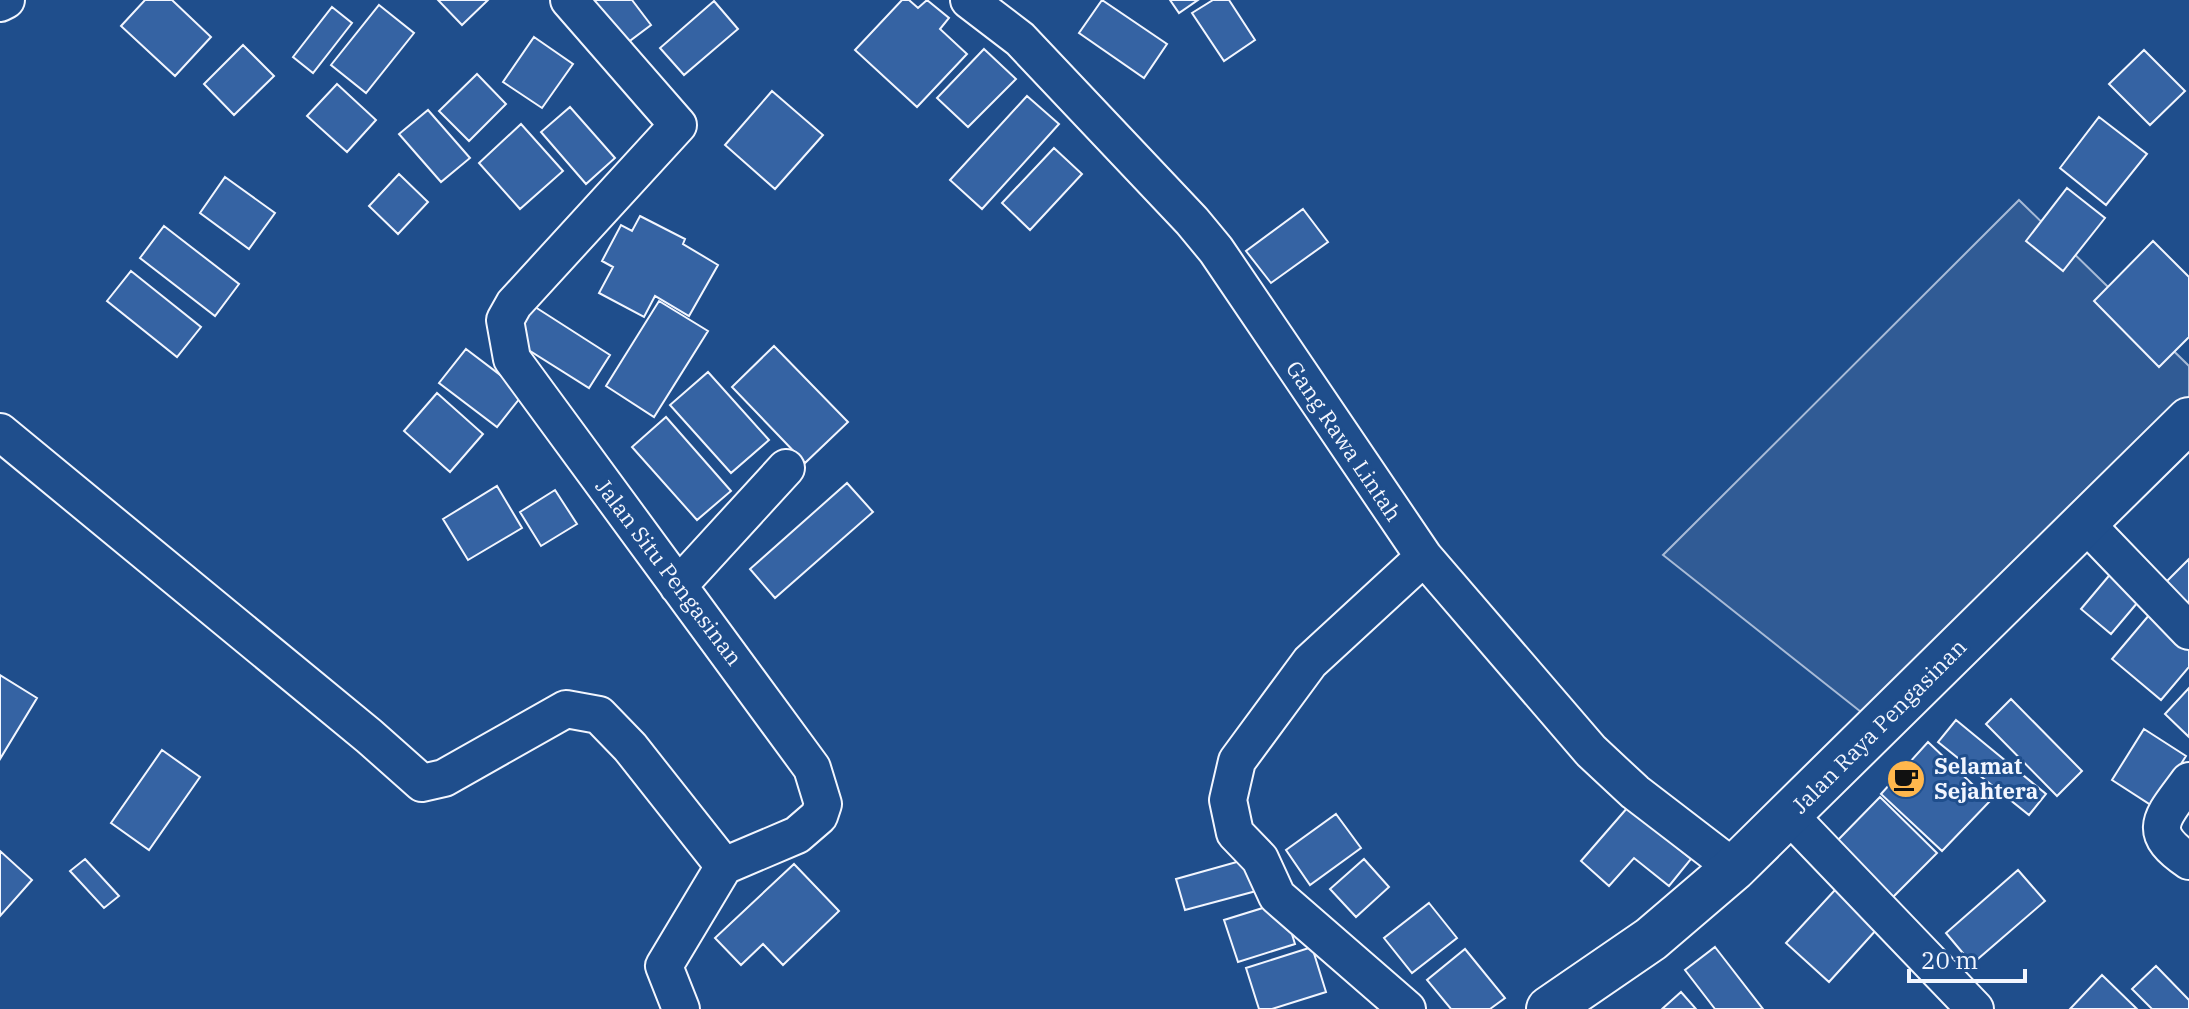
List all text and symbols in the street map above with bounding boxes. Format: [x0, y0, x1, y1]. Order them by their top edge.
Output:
street label: Gang Rawa Lintah [1280, 355, 1409, 527]
street label: Jalan Situ Pengasinan [590, 472, 749, 671]
street label: Jalan Raya Pengasinan [1785, 632, 1972, 819]
place label: Selamat Sejahtera [1934, 751, 2038, 805]
cafe icon: Selamat Sejahtera [1885, 758, 1927, 800]
scale bar [1909, 933, 2025, 983]
text: 20 m [1921, 944, 1978, 976]

